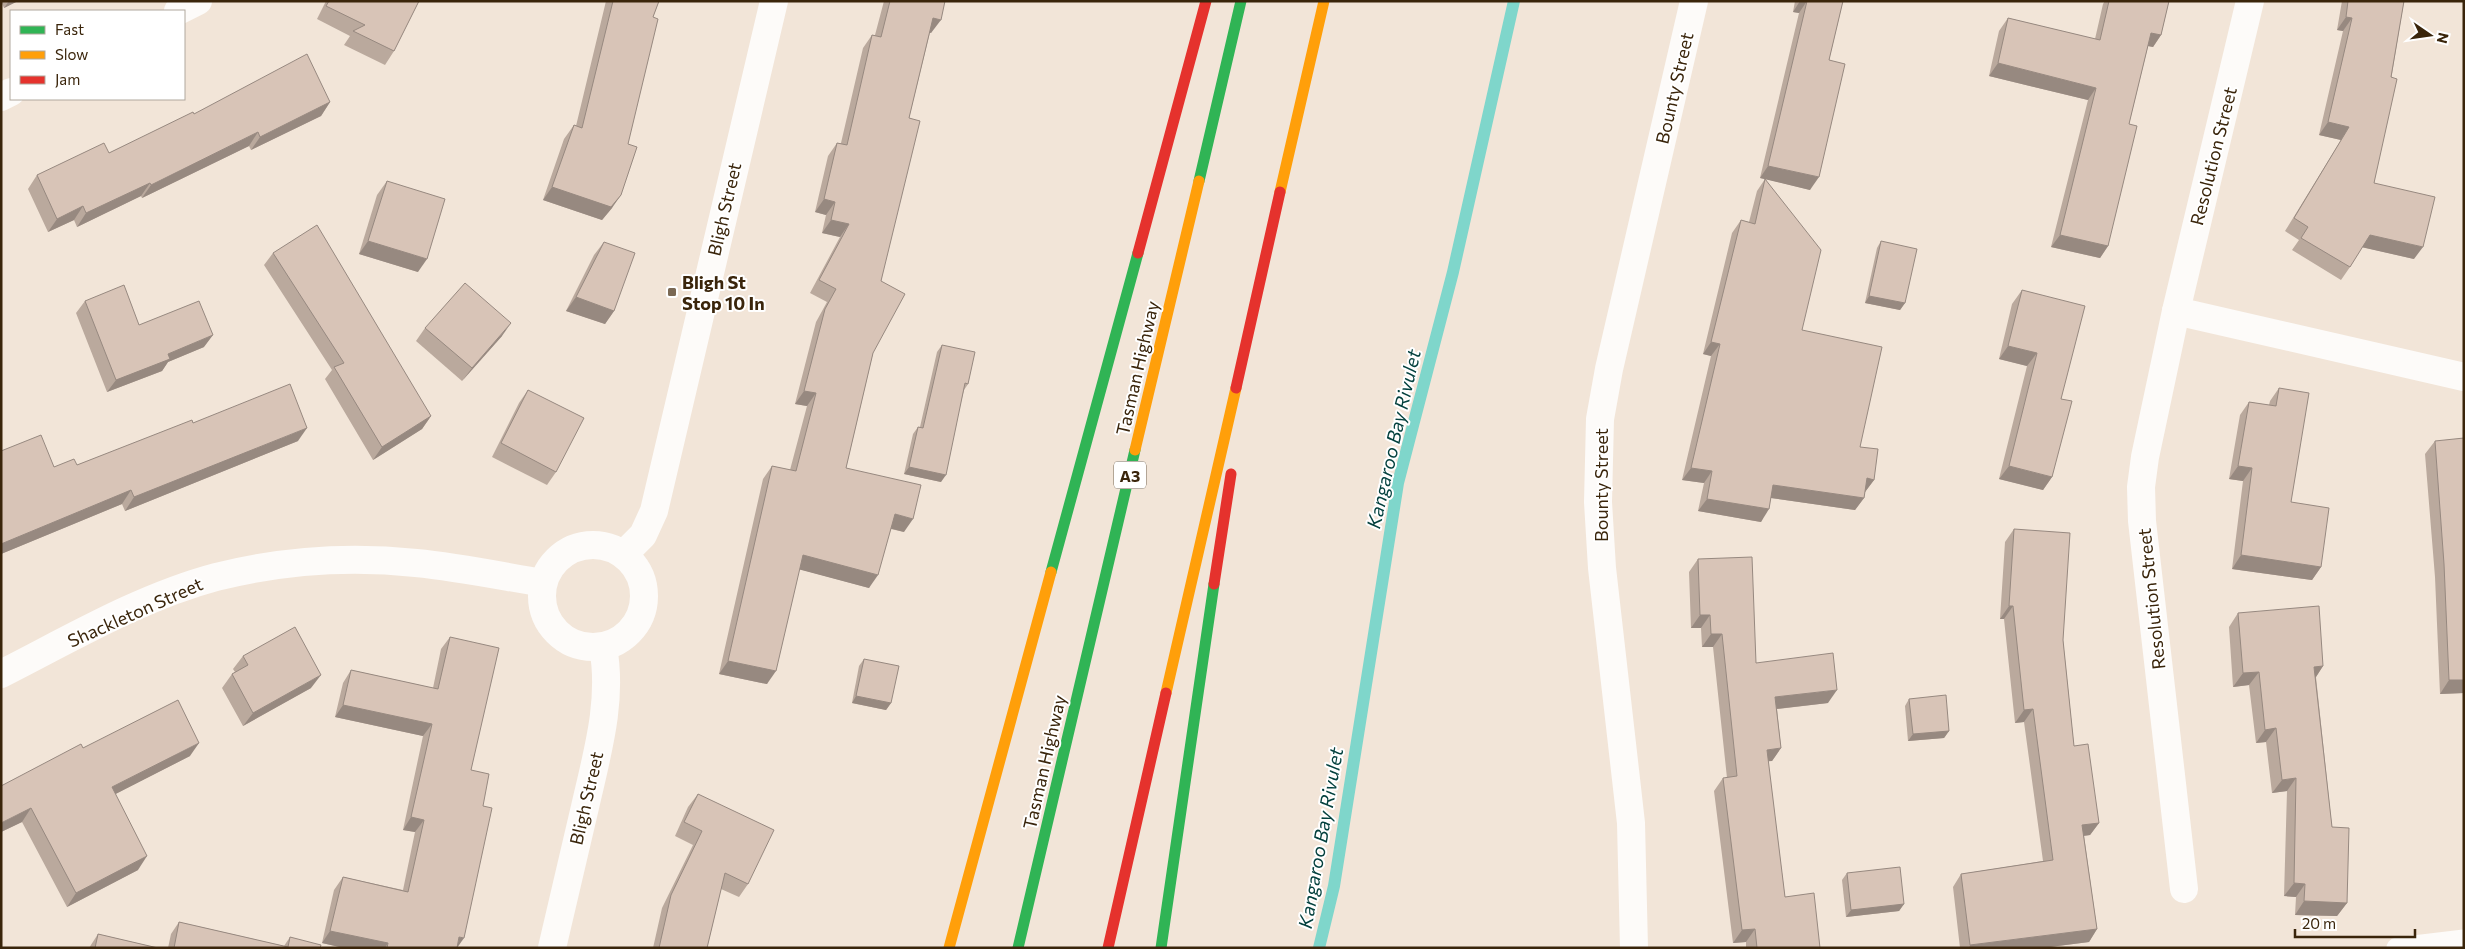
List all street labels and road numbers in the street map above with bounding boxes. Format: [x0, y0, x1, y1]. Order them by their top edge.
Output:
street label: Bounty Street [1650, 30, 1698, 146]
street label: Resolution Street [2185, 84, 2241, 228]
street label: Bligh Street [703, 160, 745, 258]
street label: Tasman Highway [1111, 299, 1163, 437]
street label: Bounty Street [1590, 428, 1612, 542]
road number: A3 [1114, 462, 1146, 488]
street label: Resolution Street [2133, 527, 2169, 671]
street label: Shackleton Street [64, 572, 206, 652]
street label: Tasman Highway [1018, 693, 1070, 831]
street label: Bligh Street [565, 749, 607, 847]

